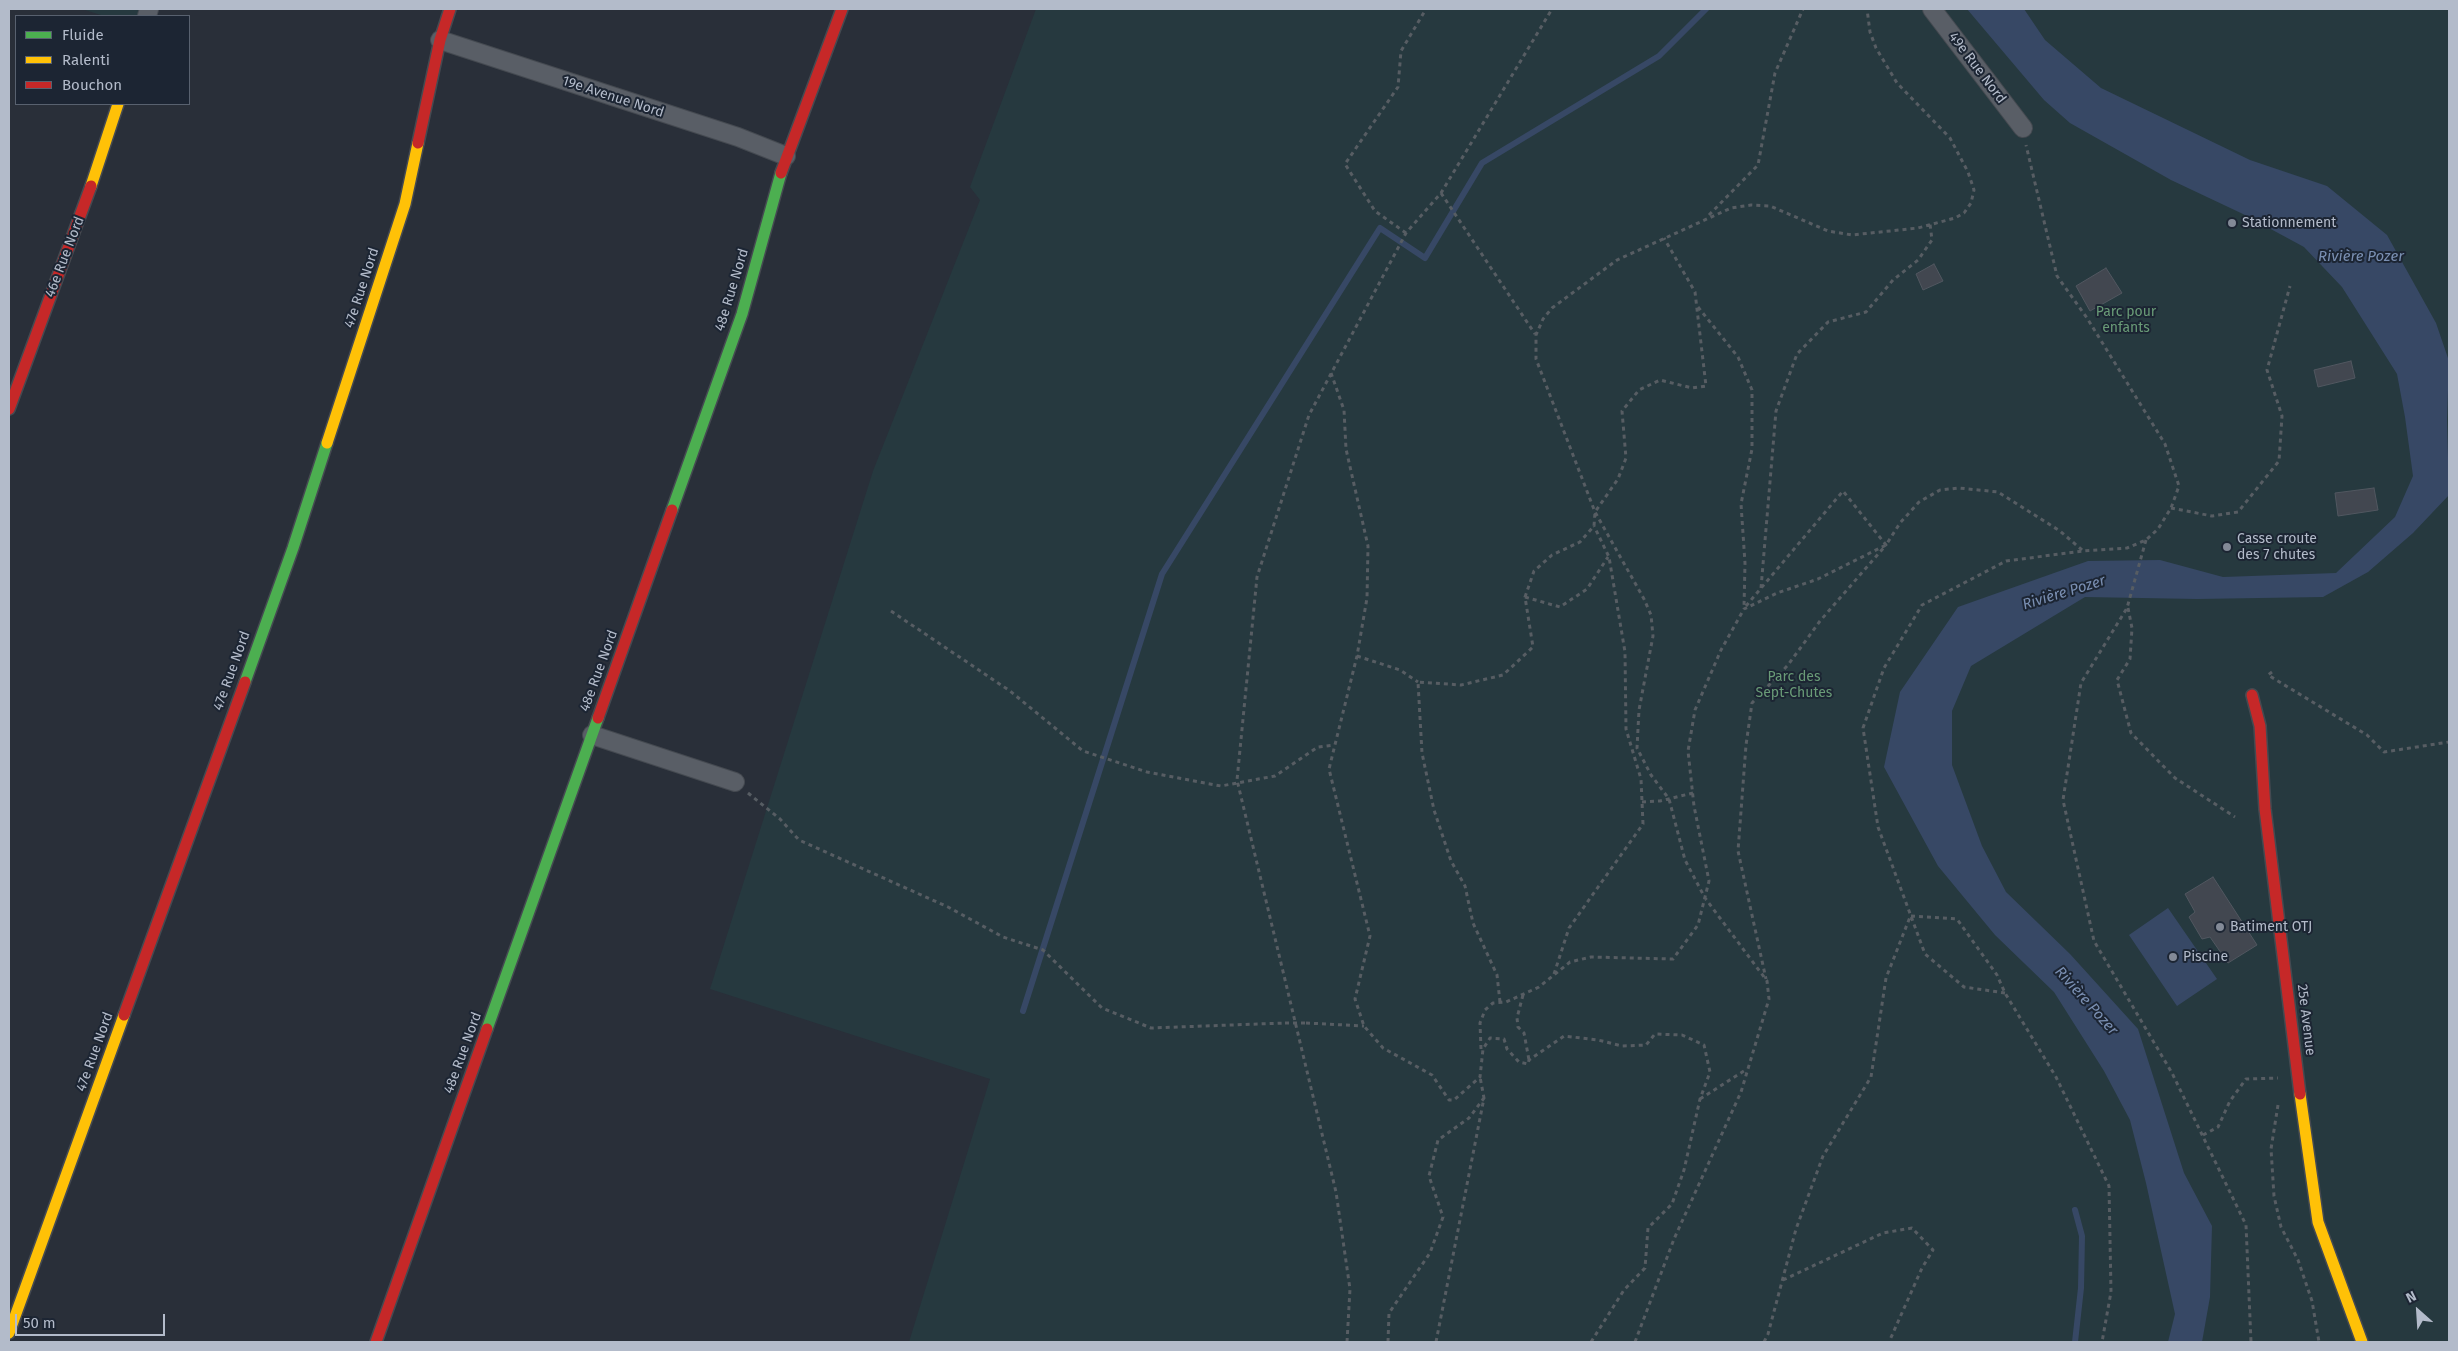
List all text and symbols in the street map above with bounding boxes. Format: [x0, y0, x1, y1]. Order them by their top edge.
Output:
legend [15, 15, 190, 105]
text: Fluide [62, 26, 104, 44]
street label: 49e Rue Nord [1945, 29, 2009, 107]
text: Ralenti [62, 51, 110, 69]
street label: 19e Avenue Nord [560, 73, 666, 121]
text: Bouchon [62, 76, 122, 94]
street label: 46e Rue Nord [42, 214, 88, 300]
place label: Stationnement [2242, 215, 2336, 231]
marker: Stationnement [2226, 217, 2238, 229]
street label: 47e Rue Nord [341, 246, 383, 330]
street label: 48e Rue Nord [711, 247, 753, 333]
water label: Rivière Pozer [2318, 248, 2404, 266]
park label: Parc pour enfants [2096, 304, 2156, 336]
place label: Casse croute des 7 chutes [2237, 531, 2317, 564]
marker: Casse croute des 7 chutes [2221, 541, 2233, 553]
water label: Rivière Pozer [2020, 572, 2108, 614]
street label: 48e Rue Nord [576, 628, 622, 714]
street label: 47e Rue Nord [210, 629, 254, 713]
park label: Parc des Sept-Chutes [1756, 669, 1832, 702]
place label: Batiment OTJ [2230, 919, 2312, 935]
marker: Batiment OTJ [2214, 921, 2226, 933]
place label: Piscine [2183, 949, 2228, 965]
marker: Piscine [2167, 951, 2179, 963]
water label: Rivière Pozer [2051, 963, 2121, 1039]
street label: 25e Avenue [2293, 983, 2319, 1057]
street label: 47e Rue Nord [73, 1010, 117, 1094]
street label: 48e Rue Nord [440, 1010, 486, 1096]
north arrow [2393, 1286, 2443, 1336]
text: N [2403, 1287, 2419, 1307]
scale bar [18, 1304, 168, 1336]
text: 50 m [23, 1314, 56, 1332]

